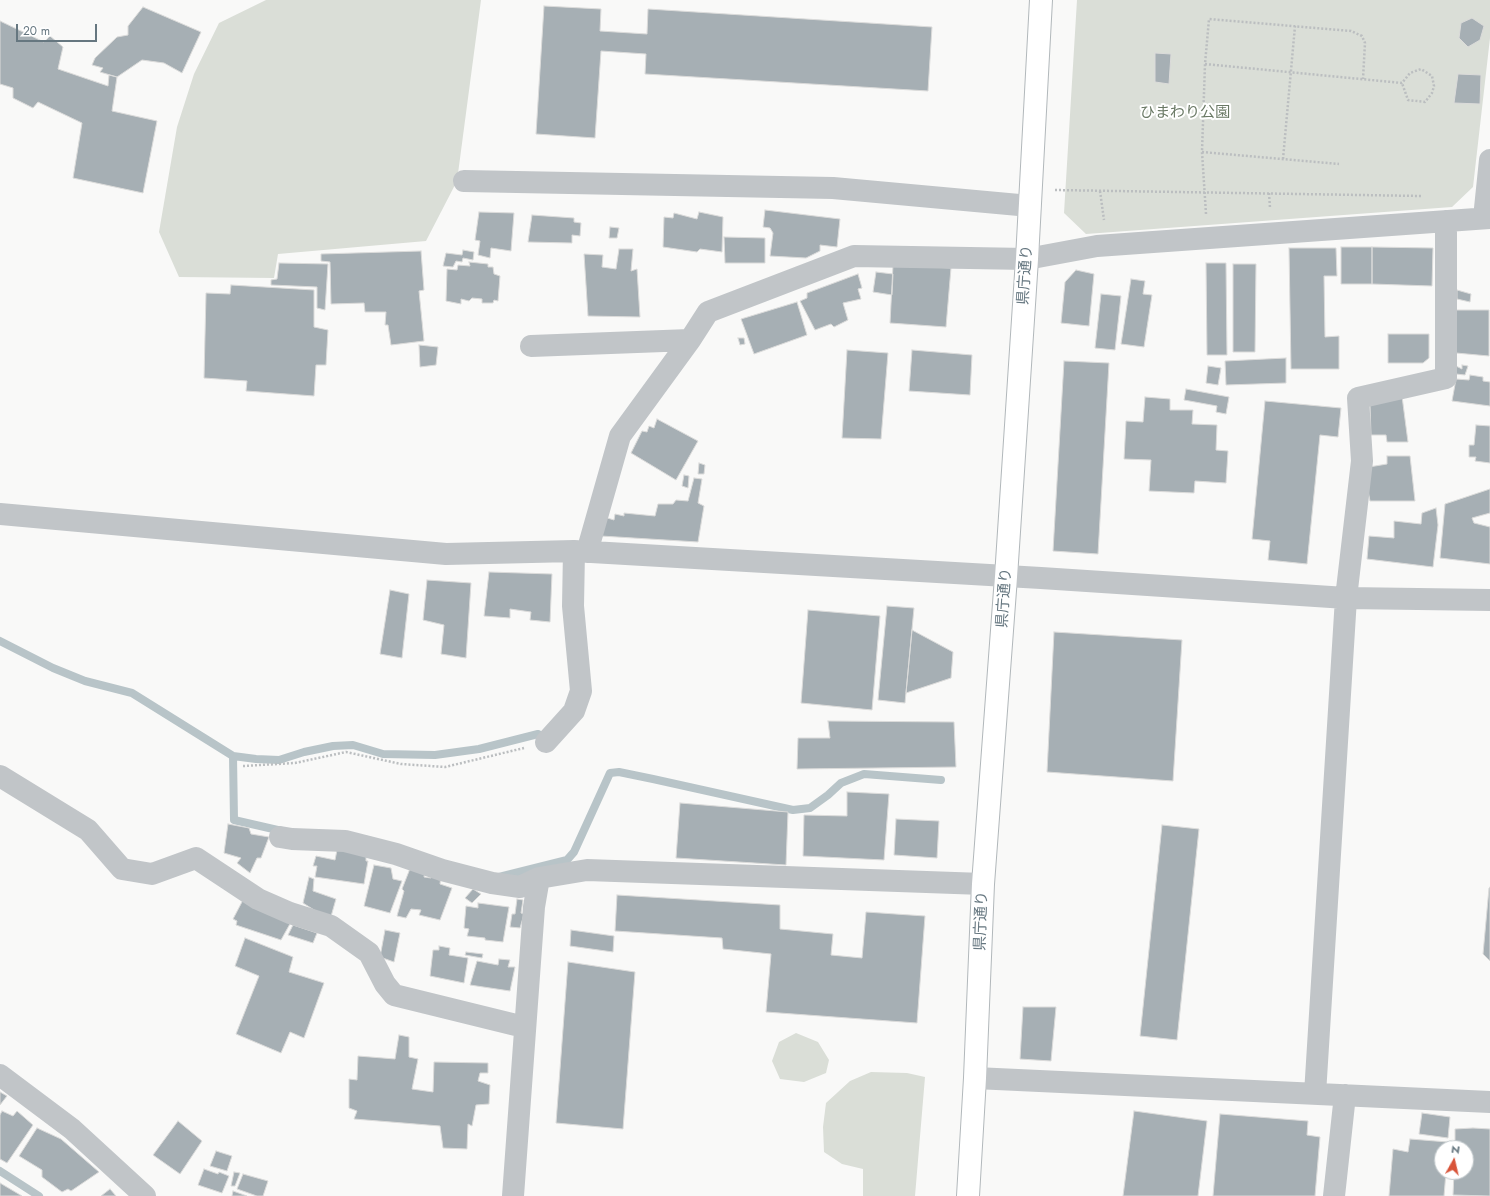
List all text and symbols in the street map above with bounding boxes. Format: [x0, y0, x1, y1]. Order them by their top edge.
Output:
scale bar [18, 16, 99, 42]
text: 20 m [23, 22, 50, 40]
park label: ひまわり公園 [1140, 104, 1230, 122]
street label: 県庁通り [1015, 244, 1037, 306]
street label: 県庁通り [994, 567, 1016, 629]
street label: 県庁通り [972, 891, 992, 951]
north arrow [1434, 1140, 1474, 1180]
text: N [1450, 1141, 1461, 1158]

